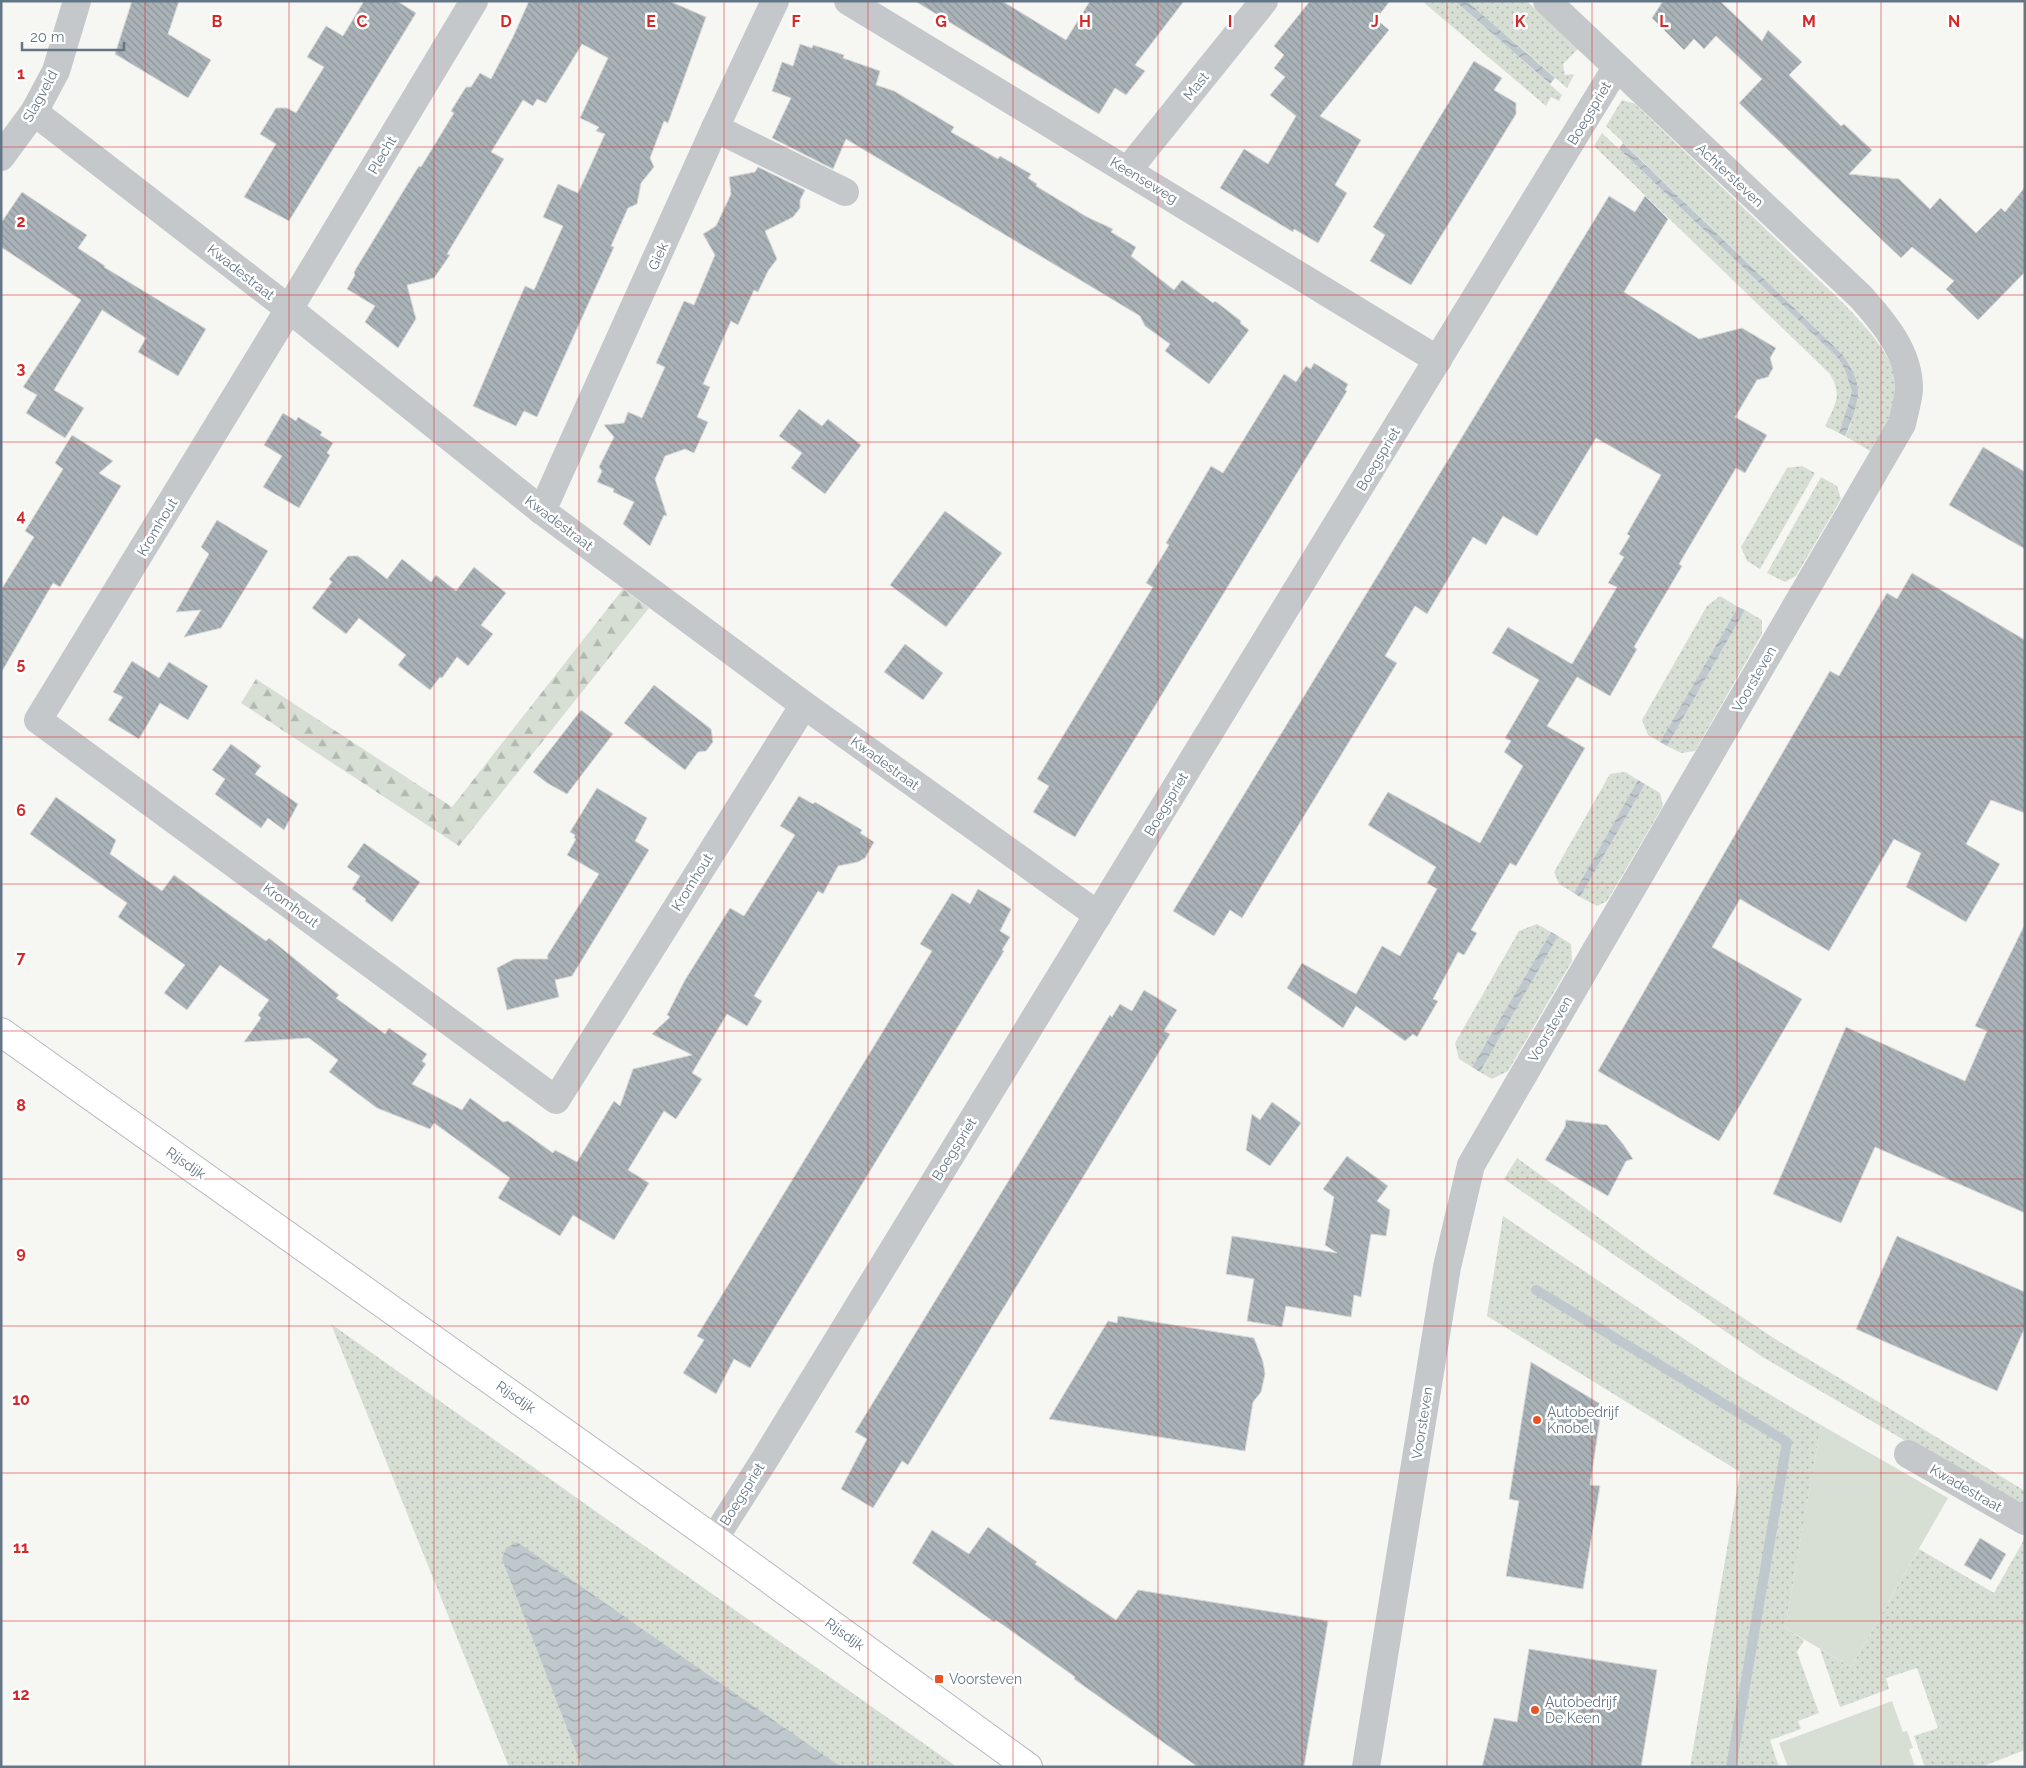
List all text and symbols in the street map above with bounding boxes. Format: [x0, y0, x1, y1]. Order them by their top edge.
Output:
text: B [212, 12, 223, 31]
text: C [357, 12, 368, 31]
text: D [500, 12, 512, 31]
text: E [646, 12, 656, 31]
text: F [791, 12, 801, 31]
text: G [935, 12, 947, 31]
text: H [1079, 12, 1091, 31]
text: I [1228, 12, 1232, 31]
text: J [1371, 12, 1379, 31]
text: K [1515, 12, 1526, 31]
text: L [1659, 12, 1669, 31]
text: M [1802, 12, 1816, 31]
text: N [1948, 12, 1960, 31]
scale bar [22, 20, 125, 52]
text: 20 m [30, 28, 65, 46]
text: 1 [17, 64, 25, 83]
street label: Slagveld [19, 67, 61, 125]
street label: Mast [1180, 69, 1212, 103]
street label: Boegspriet [1564, 78, 1614, 147]
street label: Plecht [365, 133, 400, 177]
street label: Achtersteven [1693, 140, 1767, 210]
street label: Keenseweg [1107, 154, 1181, 206]
text: 2 [16, 212, 26, 231]
street label: Giek [645, 239, 671, 272]
street label: Kwadestraat [204, 241, 278, 303]
text: 3 [17, 359, 26, 378]
street label: Boegspriet [1353, 424, 1403, 493]
street label: Kwadestraat [522, 492, 596, 554]
street label: Kromhout [134, 495, 181, 559]
text: 4 [16, 506, 26, 525]
street label: Voorsteven [1729, 643, 1779, 715]
text: 5 [17, 654, 26, 673]
street label: Kwadestraat [848, 733, 923, 793]
street label: Boegspriet [1141, 769, 1191, 838]
text: 6 [16, 801, 26, 820]
street label: Kromhout [668, 850, 716, 914]
street label: Kromhout [260, 880, 322, 931]
text: 7 [17, 948, 26, 967]
street label: Voorsteven [1525, 993, 1575, 1065]
text: 8 [16, 1096, 26, 1115]
street label: Boegspriet [928, 1115, 980, 1183]
street label: Rijsdijk [163, 1144, 209, 1183]
text: 9 [16, 1243, 26, 1262]
street label: Rijsdijk [493, 1378, 539, 1417]
street label: Voorsteven [1408, 1386, 1436, 1460]
text: 10 [12, 1390, 30, 1409]
place label: Autobedrijf Knobel [1547, 1404, 1620, 1436]
marker: Autobedrijf Knobel [1531, 1414, 1543, 1426]
street label: Boegspriet [716, 1460, 768, 1528]
street label: Kwadestraat [1927, 1461, 2005, 1515]
text: 11 [13, 1538, 29, 1557]
street label: Rijsdijk [822, 1614, 868, 1654]
place label: Voorsteven [949, 1671, 1022, 1687]
marker: Voorsteven [933, 1673, 945, 1685]
text: 12 [13, 1685, 29, 1704]
place label: Autobedrijf De Keen [1545, 1694, 1618, 1726]
marker: Autobedrijf De Keen [1529, 1704, 1541, 1716]

